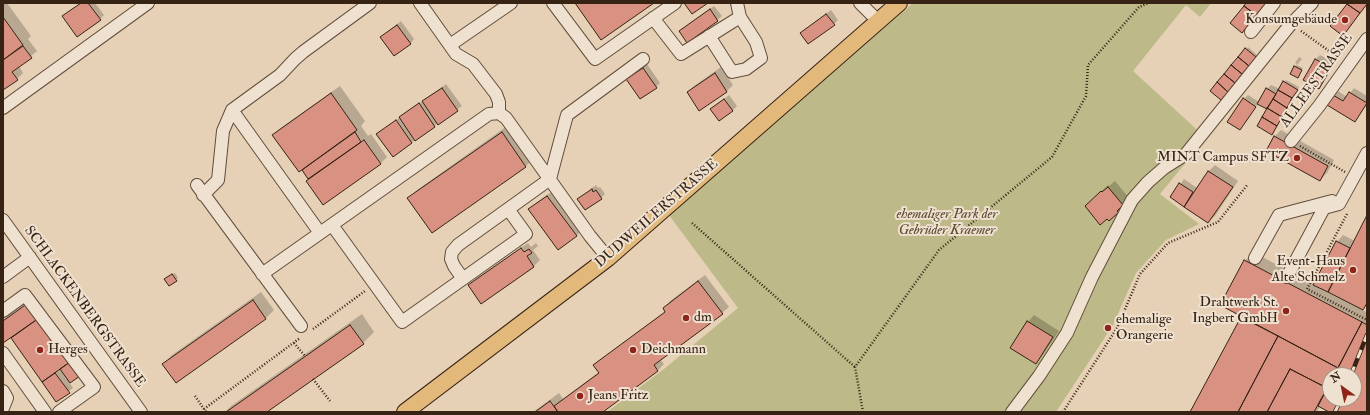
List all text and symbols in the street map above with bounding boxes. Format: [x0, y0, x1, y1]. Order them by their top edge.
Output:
place label: Konsumgebäude [1245, 12, 1337, 28]
marker: Konsumgebäude [1340, 15, 1350, 25]
street label: ALLEESTRASSE [1277, 31, 1357, 131]
place label: MINT Campus SFTZ [1157, 150, 1289, 166]
marker: MINT Campus SFTZ [1292, 153, 1302, 163]
street label: DUDWEILERSTRASSE [592, 156, 722, 272]
park label: ehemaliger Park der Gebrüder Kraemer [897, 207, 997, 240]
street label: SCHLACKENBERGSTRASSE [20, 223, 148, 391]
place label: Event-Haus Alte Schmelz [1271, 254, 1345, 286]
marker: Event-Haus Alte Schmelz [1348, 265, 1358, 275]
place label: Drahtwerk St. Ingbert GmbH [1192, 295, 1278, 328]
marker: Drahtwerk St. Ingbert GmbH [1281, 306, 1291, 316]
place label: dm [694, 310, 712, 326]
place label: ehemalige Orangerie [1116, 312, 1173, 344]
marker: dm [681, 313, 691, 323]
marker: ehemalige Orangerie [1103, 323, 1113, 333]
place label: Herges [48, 342, 88, 358]
place label: Deichmann [641, 342, 706, 358]
marker: Herges [35, 345, 45, 355]
marker: Deichmann [628, 345, 638, 355]
north arrow [1322, 367, 1362, 407]
text: N [1328, 369, 1343, 385]
place label: Jeans Fritz [588, 388, 649, 404]
marker: Jeans Fritz [575, 391, 585, 401]

